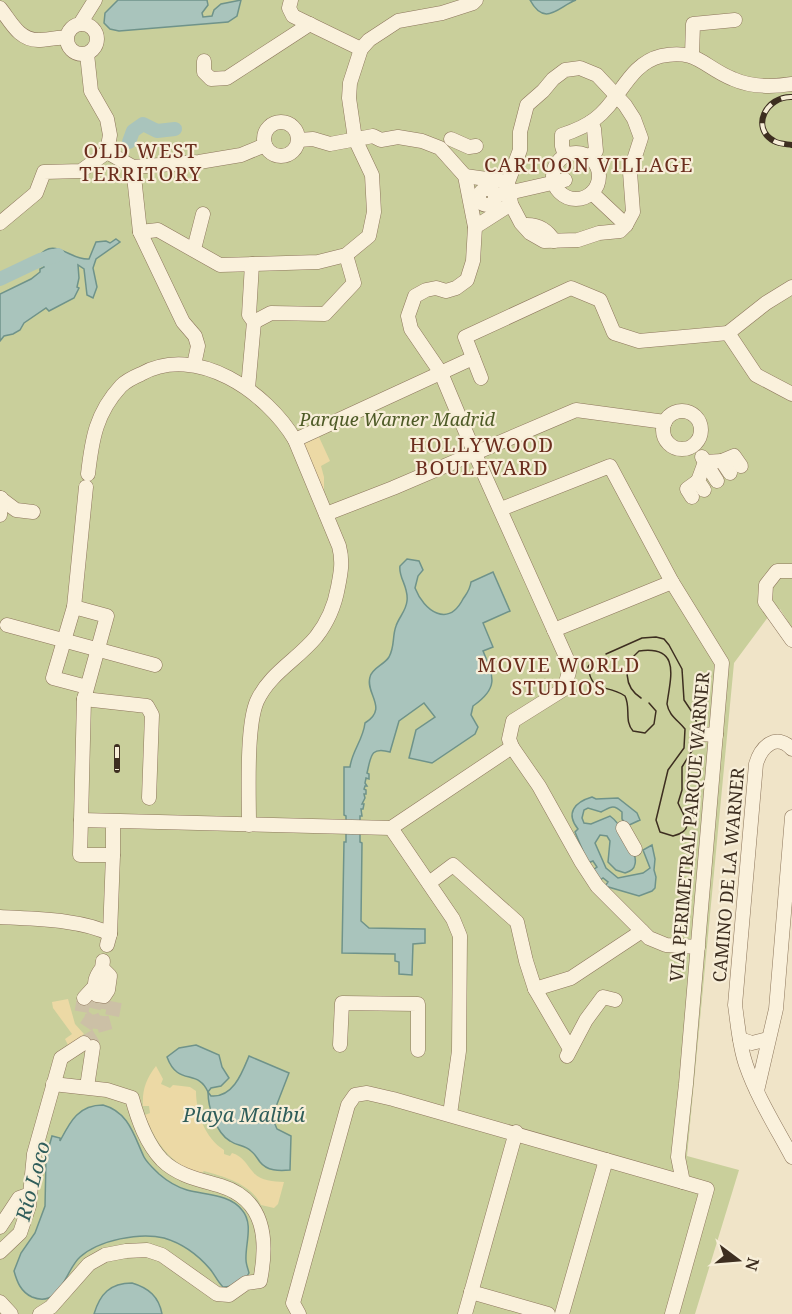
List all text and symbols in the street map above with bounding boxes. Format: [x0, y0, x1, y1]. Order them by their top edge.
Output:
district label: OLD WEST TERRITORY [79, 137, 203, 187]
district label: CARTOON VILLAGE [484, 151, 694, 178]
park label: Parque Warner Madrid [298, 407, 495, 431]
district label: HOLLYWOOD BOULEVARD [409, 431, 555, 481]
district label: MOVIE WORLD STUDIOS [477, 651, 641, 701]
street label: VIA PERIMETRAL PARQUE WARNER [663, 671, 715, 983]
street label: CAMINO DE LA WARNER [707, 766, 749, 983]
water label: Playa Malibú [182, 1101, 305, 1128]
water label: Río Loco [9, 1138, 56, 1225]
north arrow [708, 1230, 768, 1290]
text: N [740, 1255, 765, 1274]

